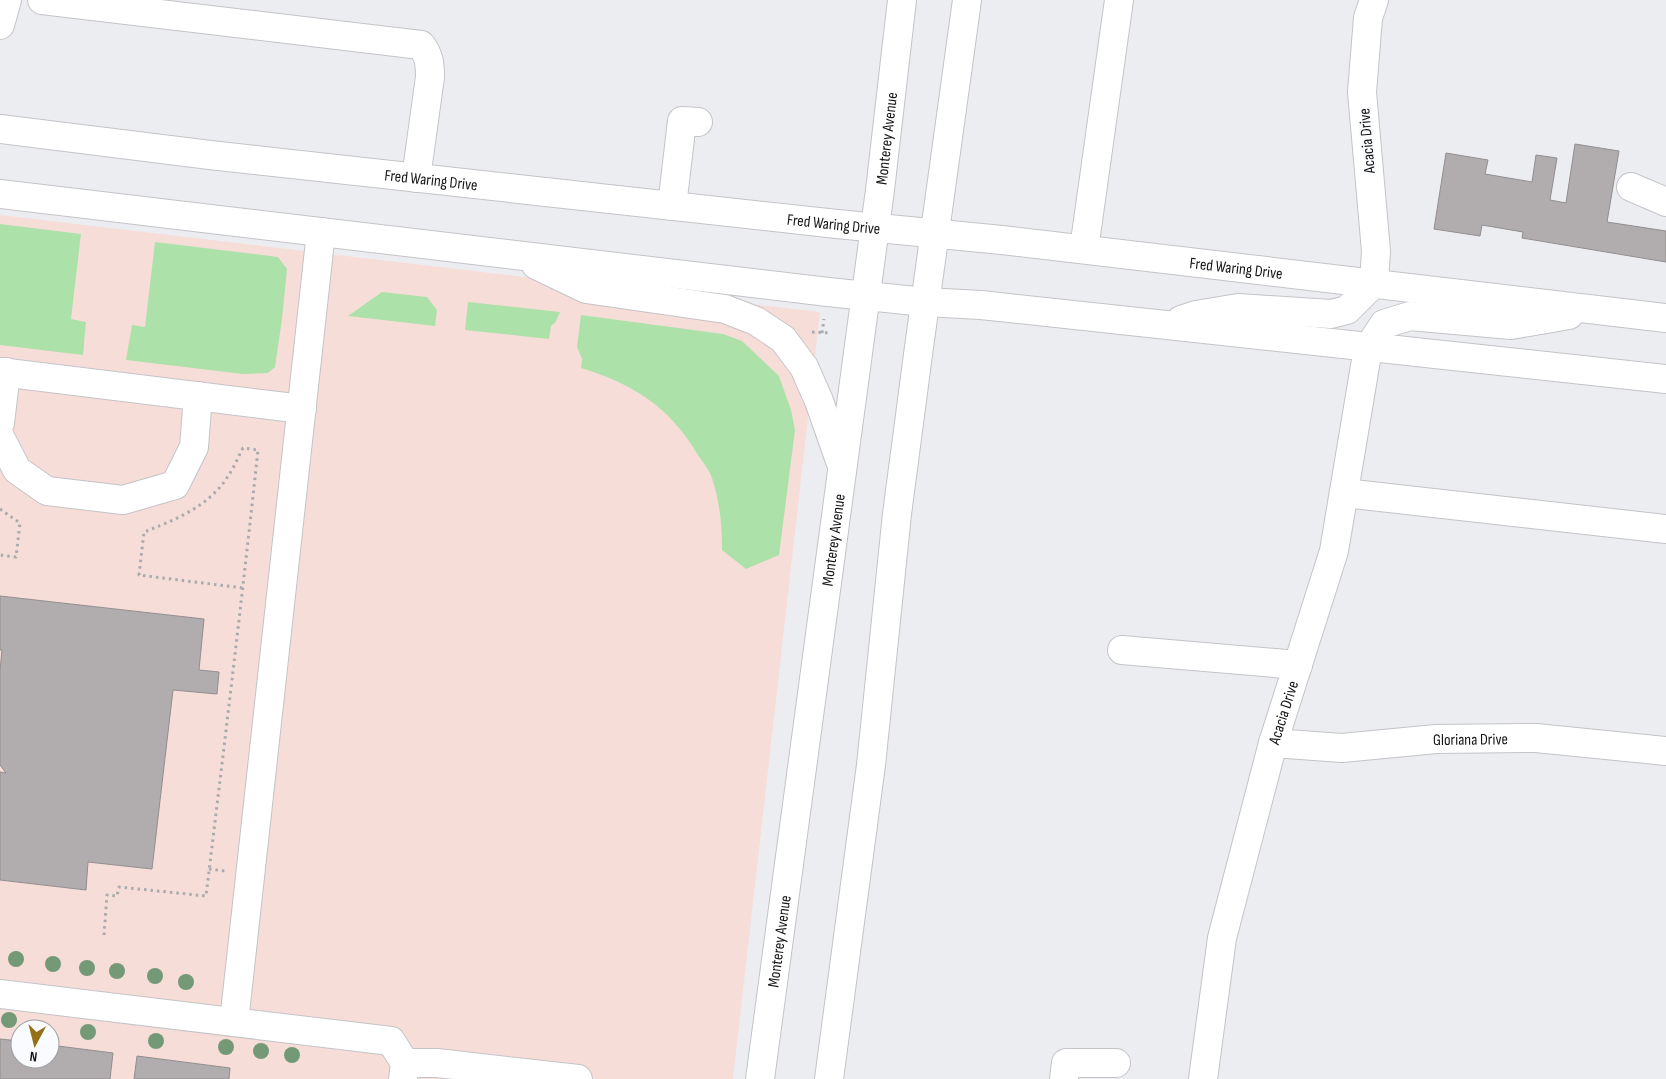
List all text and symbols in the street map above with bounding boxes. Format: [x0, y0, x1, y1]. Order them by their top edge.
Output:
street label: Monterey Avenue [873, 91, 902, 186]
street label: Acacia Drive [1355, 107, 1380, 175]
street label: Fred Waring Drive [383, 166, 478, 195]
street label: Fred Waring Drive [786, 211, 881, 239]
street label: Fred Waring Drive [1188, 254, 1284, 284]
street label: Monterey Avenue [819, 493, 850, 587]
street label: Acacia Drive [1265, 679, 1303, 748]
street label: Gloriana Drive [1433, 730, 1508, 750]
street label: Monterey Avenue [764, 894, 796, 989]
north arrow [10, 1019, 60, 1069]
text: N [29, 1048, 38, 1065]

